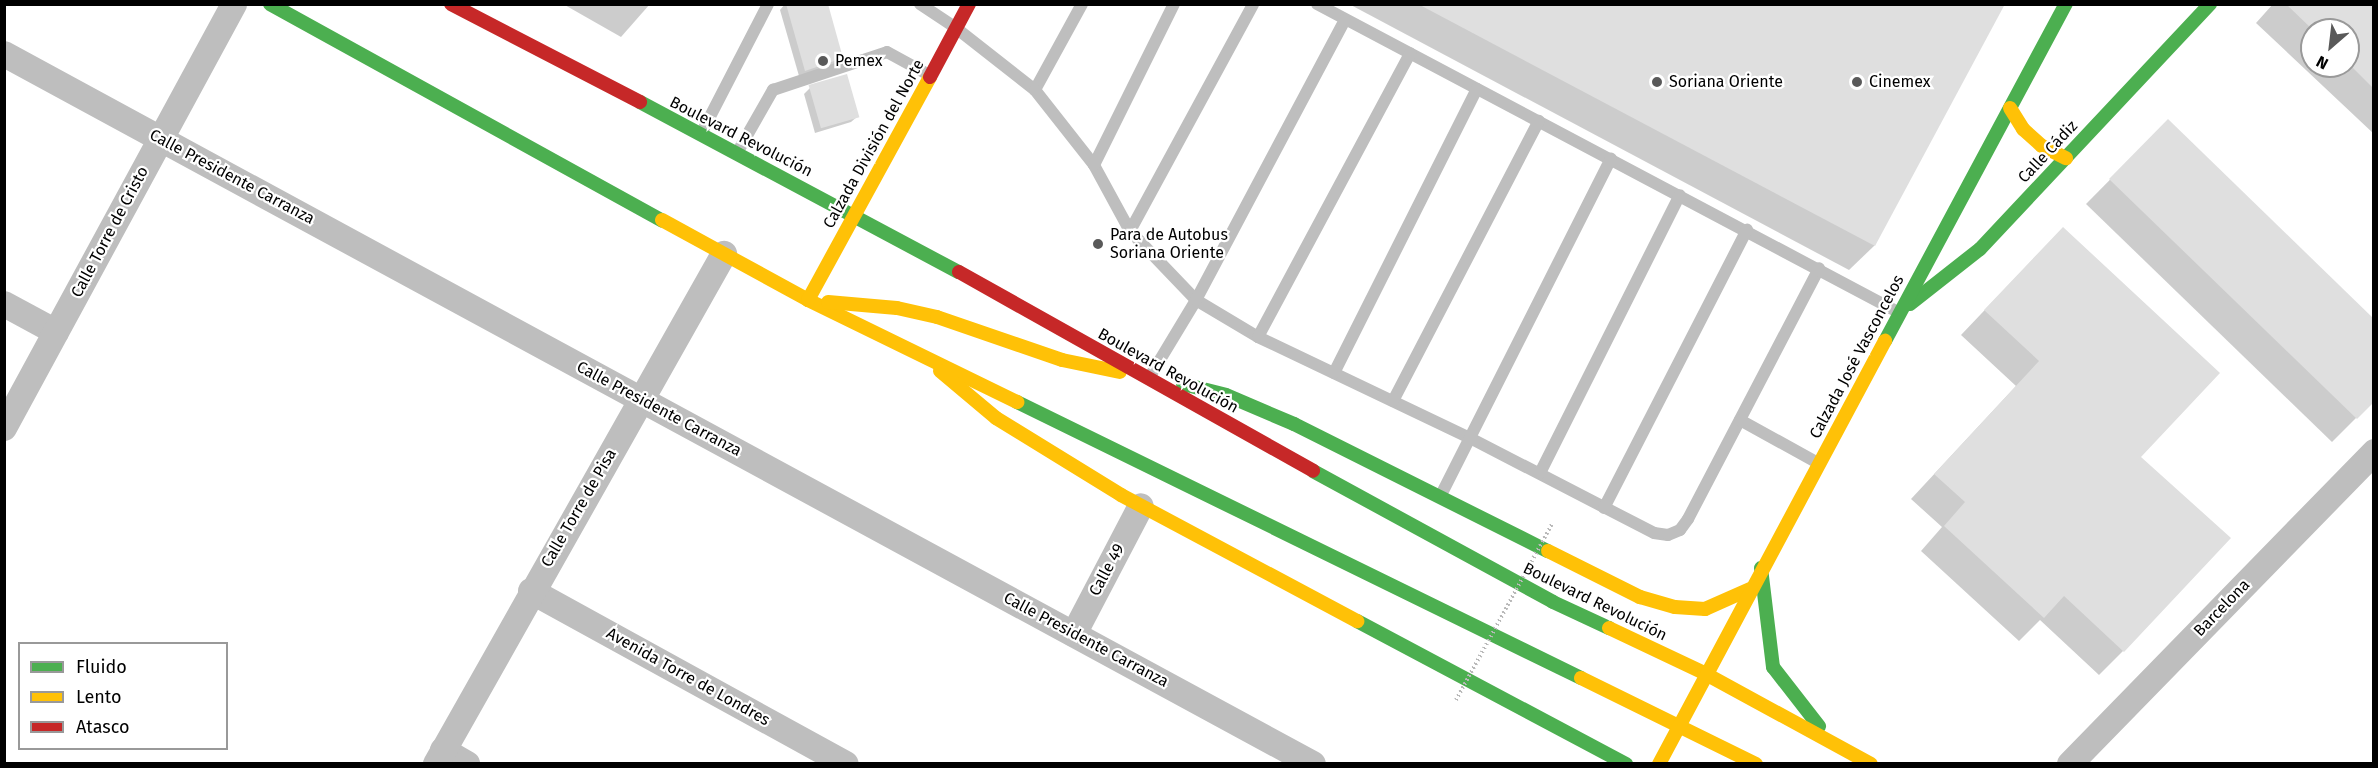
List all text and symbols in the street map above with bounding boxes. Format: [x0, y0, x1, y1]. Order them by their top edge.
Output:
north arrow [2300, 18, 2360, 78]
place label: Pemex [835, 51, 883, 71]
text: N [2313, 52, 2331, 73]
marker: Pemex [816, 54, 830, 68]
street label: Calzada División del Norte [819, 56, 929, 232]
place label: Soriana Oriente [1669, 72, 1783, 92]
place label: Cinemex [1869, 72, 1931, 92]
marker: Soriana Oriente [1650, 75, 1664, 89]
marker: Cinemex [1850, 75, 1864, 89]
street label: Boulevard Revolución [666, 93, 816, 181]
street label: Calle Cádiz [2014, 117, 2082, 187]
street label: Calle Presidente Carranza [146, 125, 318, 229]
street label: Calle Torre de Cristo [67, 163, 153, 301]
place label: Para de Autobus Soriana Oriente [1110, 225, 1228, 263]
marker: Para de Autobus Soriana Oriente [1091, 237, 1105, 251]
street label: Calzada José Vasconcelos [1806, 272, 1908, 442]
street label: Boulevard Revolución [1094, 324, 1242, 418]
street label: Calle Presidente Carranza [573, 357, 745, 461]
street label: Calle Torre de Pisa [537, 445, 621, 571]
street label: Calle 49 [1085, 541, 1129, 599]
street label: Boulevard Revolución [1520, 559, 1670, 645]
street label: Barcelona [2190, 575, 2254, 641]
street label: Calle Presidente Carranza [1000, 588, 1172, 692]
street label: Avenida Torre de Londres [603, 624, 773, 730]
legend [18, 642, 228, 750]
text: Fluido [76, 656, 127, 678]
text: Lento [76, 686, 122, 708]
text: Atasco [76, 716, 129, 738]

